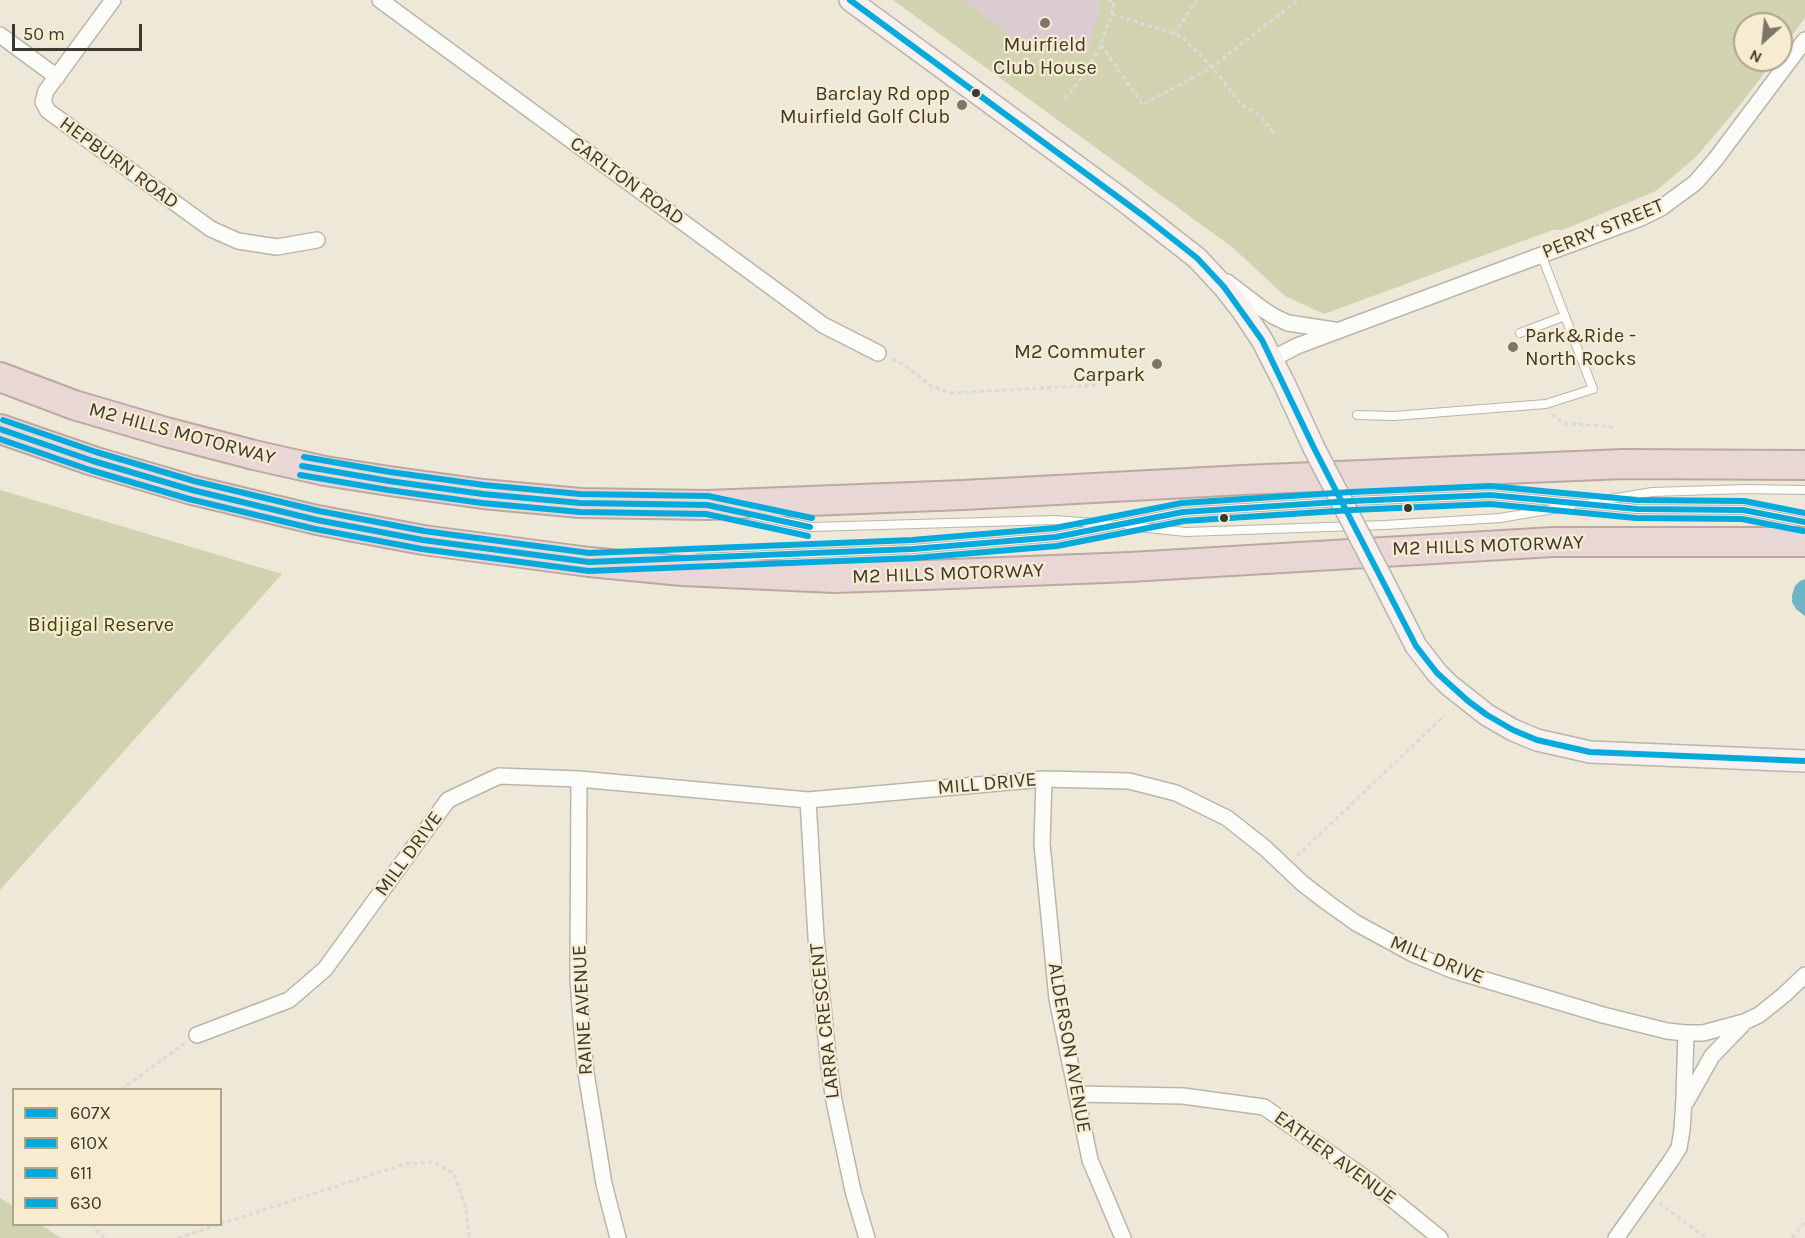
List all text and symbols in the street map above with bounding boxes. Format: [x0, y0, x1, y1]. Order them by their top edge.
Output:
scale bar [15, 12, 146, 50]
north arrow [1733, 12, 1793, 72]
marker: Muirfield Club House [1038, 16, 1052, 30]
text: 50 m [23, 23, 65, 45]
place label: Muirfield Club House [993, 33, 1097, 80]
text: N [1746, 46, 1765, 68]
place label: Barclay Rd opp Muirfield Golf Club [780, 82, 950, 129]
unlabelled marker [970, 87, 982, 99]
marker: Barclay Rd opp Muirfield Golf Club [955, 98, 969, 112]
street label: HEPBURN ROAD [55, 112, 183, 214]
street label: CARLTON ROAD [565, 131, 689, 231]
street label: PERRY STREET [1539, 194, 1667, 264]
place label: Park&Ride - North Rocks [1525, 324, 1636, 371]
place label: M2 Commuter Carpark [1014, 340, 1145, 387]
marker: Park&Ride - North Rocks [1506, 340, 1520, 354]
marker: M2 Commuter Carpark [1150, 357, 1164, 371]
street label: M2 HILLS MOTORWAY [86, 398, 278, 470]
unlabelled marker [1402, 502, 1414, 514]
unlabelled marker [1218, 512, 1230, 524]
street label: M2 HILLS MOTORWAY [1392, 531, 1584, 561]
street label: M2 HILLS MOTORWAY [852, 559, 1044, 589]
park label: Bidjigal Reserve [28, 613, 174, 637]
street label: MILL DRIVE [936, 768, 1038, 800]
street label: MILL DRIVE [370, 807, 448, 901]
street label: MILL DRIVE [1386, 930, 1488, 990]
street label: LARRA CRESCENT [805, 942, 845, 1100]
street label: RAINE AVENUE [568, 944, 598, 1076]
street label: ALDERSON AVENUE [1042, 961, 1096, 1135]
legend [12, 1088, 222, 1226]
text: 607X [70, 1102, 111, 1124]
street label: EATHER AVENUE [1269, 1106, 1401, 1210]
text: 610X [70, 1132, 108, 1154]
text: 611 [70, 1162, 92, 1184]
text: 630 [70, 1192, 102, 1214]

